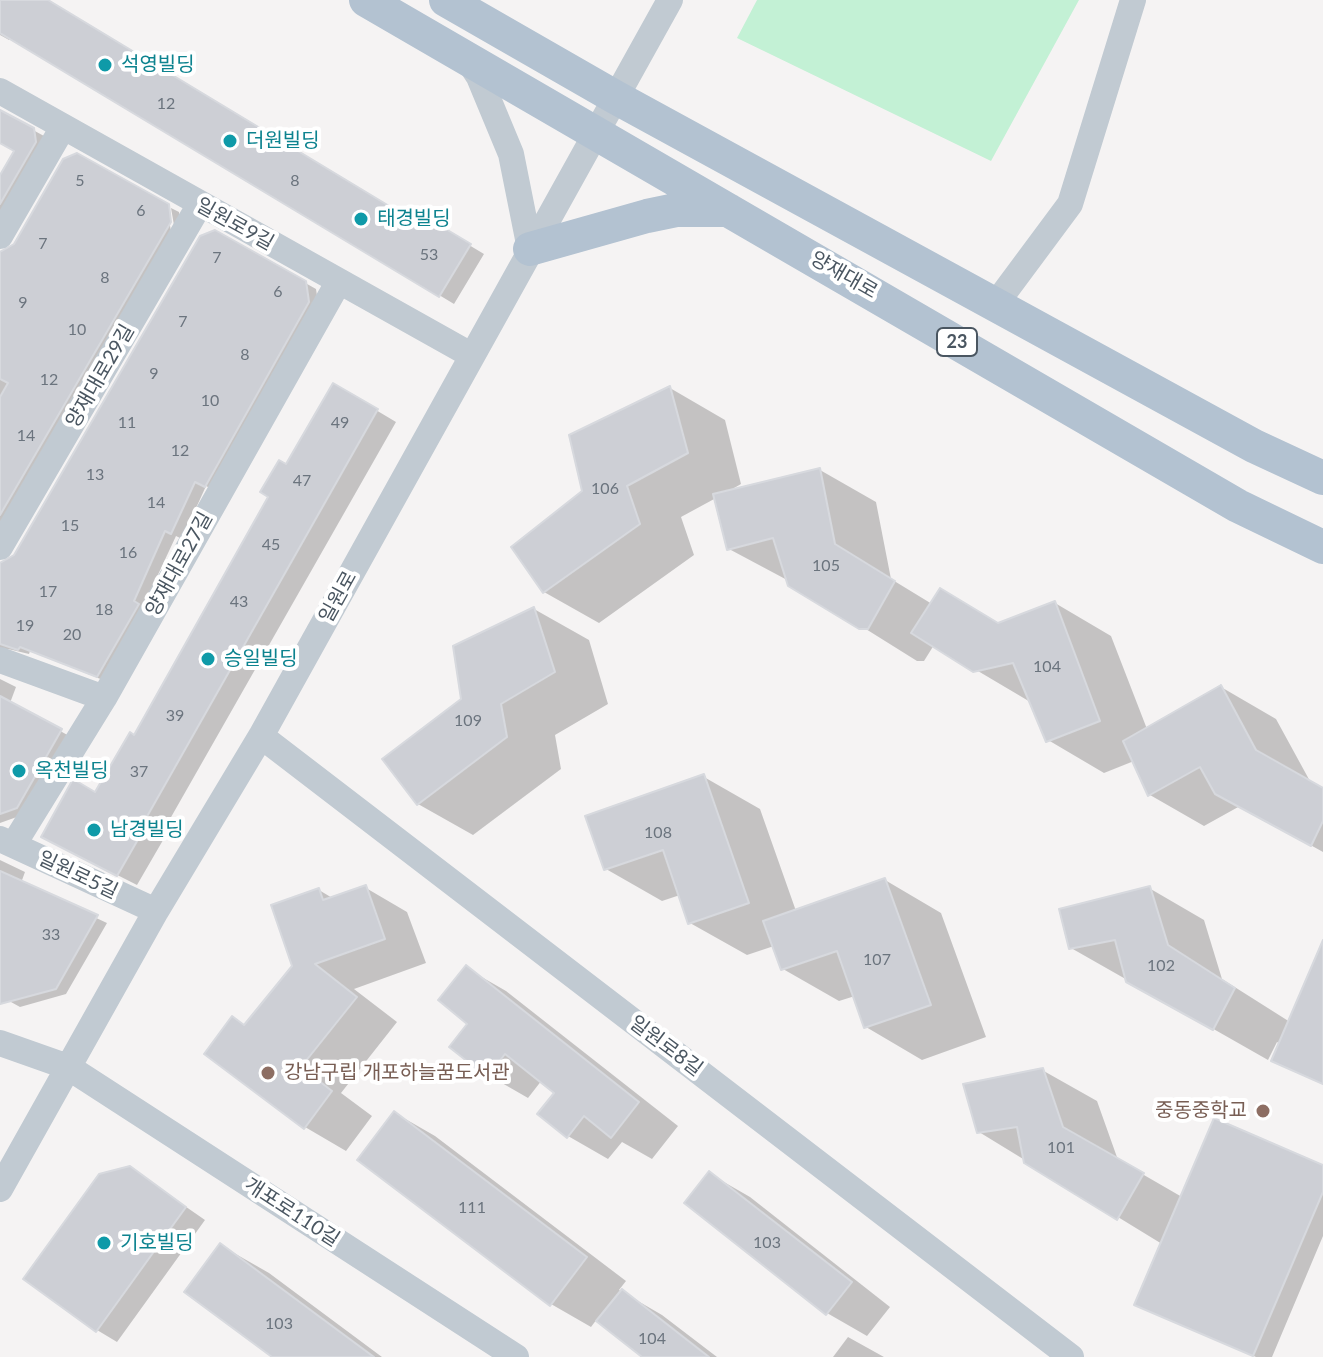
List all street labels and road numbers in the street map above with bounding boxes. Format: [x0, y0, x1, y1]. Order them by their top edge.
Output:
street label: 일원로9길 [192, 193, 278, 255]
street label: 양재대로 [806, 246, 882, 304]
street label: 양재대로29길 [61, 320, 139, 432]
road number: 23 [937, 328, 977, 356]
street label: 양재대로27길 [141, 508, 217, 620]
street label: 일원로 [314, 567, 362, 627]
street label: 일원로5길 [34, 846, 122, 904]
street label: 일원로8길 [625, 1011, 707, 1081]
street label: 개포로110길 [240, 1172, 344, 1252]

